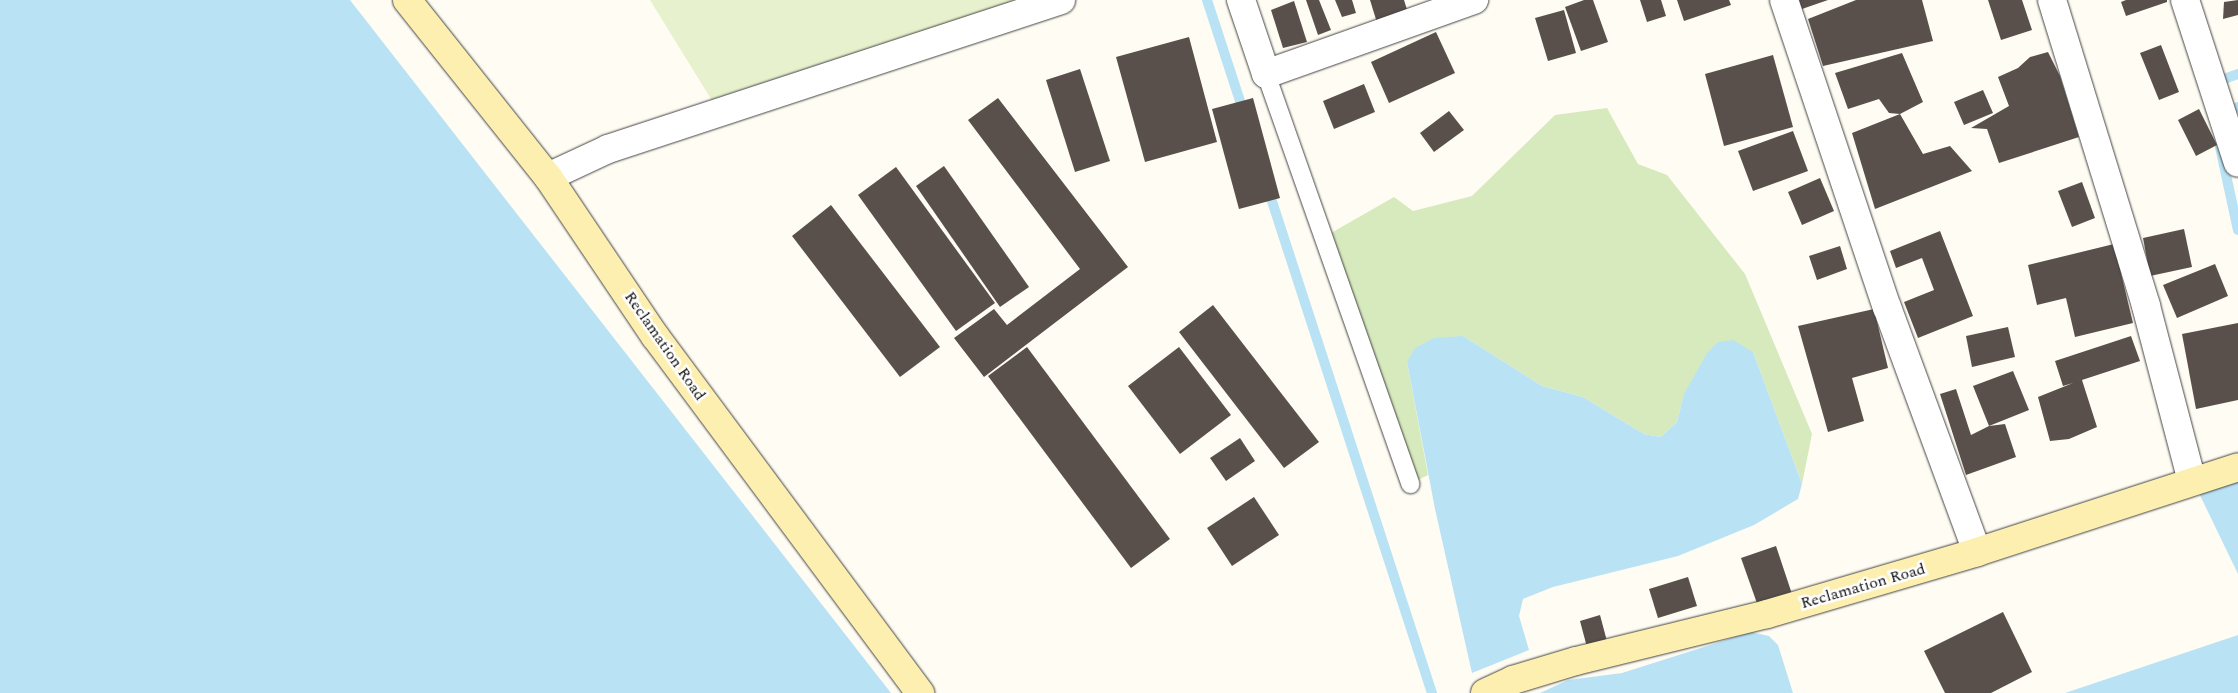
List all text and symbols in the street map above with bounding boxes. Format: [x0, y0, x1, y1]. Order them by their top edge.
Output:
street label: Reclamation Road [620, 288, 710, 404]
street label: Reclamation Road [1798, 559, 1928, 613]

